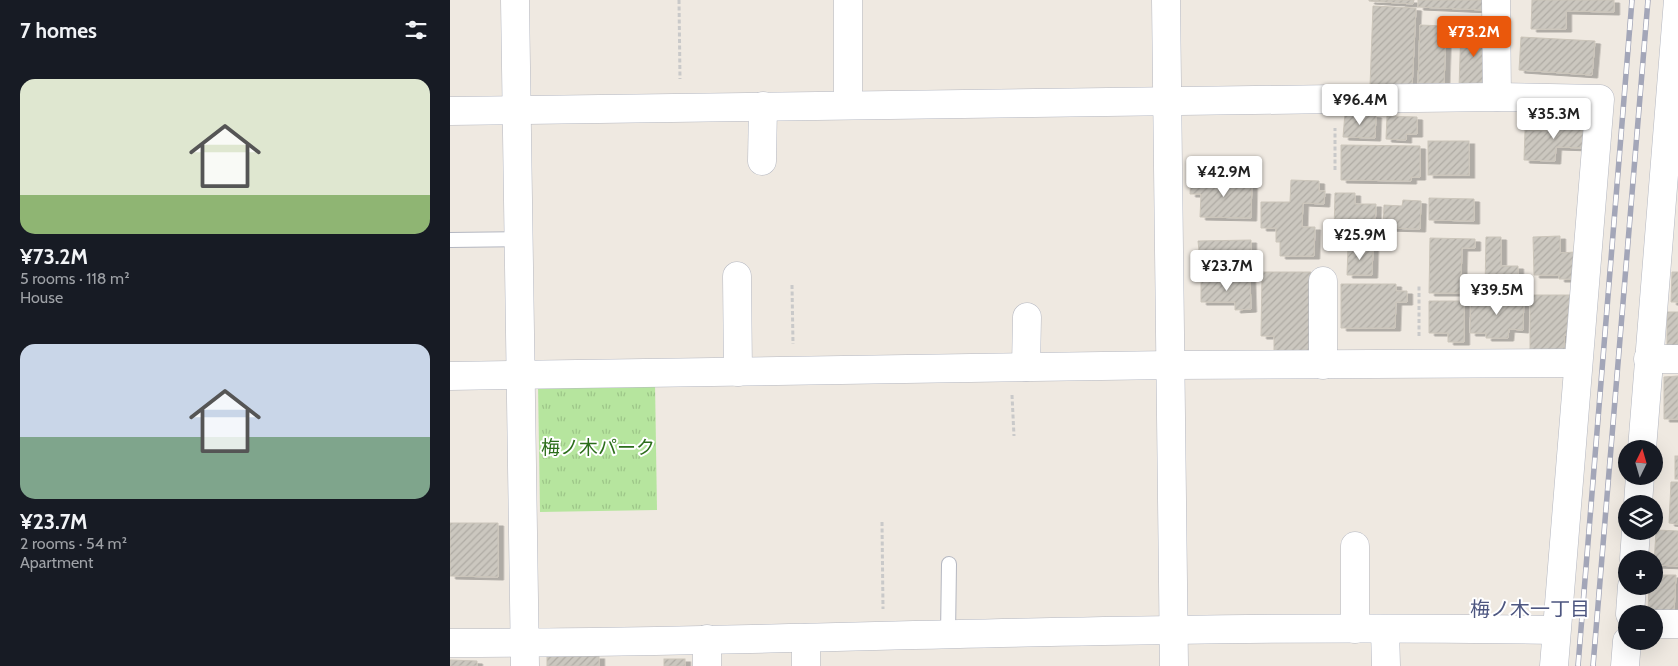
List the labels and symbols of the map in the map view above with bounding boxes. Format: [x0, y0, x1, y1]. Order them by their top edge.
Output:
pin: ¥73.2M [1433, 15, 1515, 58]
pin: ¥96.4M [1319, 84, 1401, 126]
pin: ¥35.3M [1513, 98, 1595, 140]
pin: ¥42.9M [1183, 156, 1265, 198]
pin: ¥25.9M [1319, 218, 1401, 261]
pin: ¥23.7M [1186, 250, 1268, 292]
pin: ¥39.5M [1456, 274, 1538, 316]
park label: 梅ノ木パーク [541, 436, 655, 459]
north arrow [1618, 440, 1662, 485]
district label: 梅ノ木一丁目 [1470, 597, 1590, 621]

